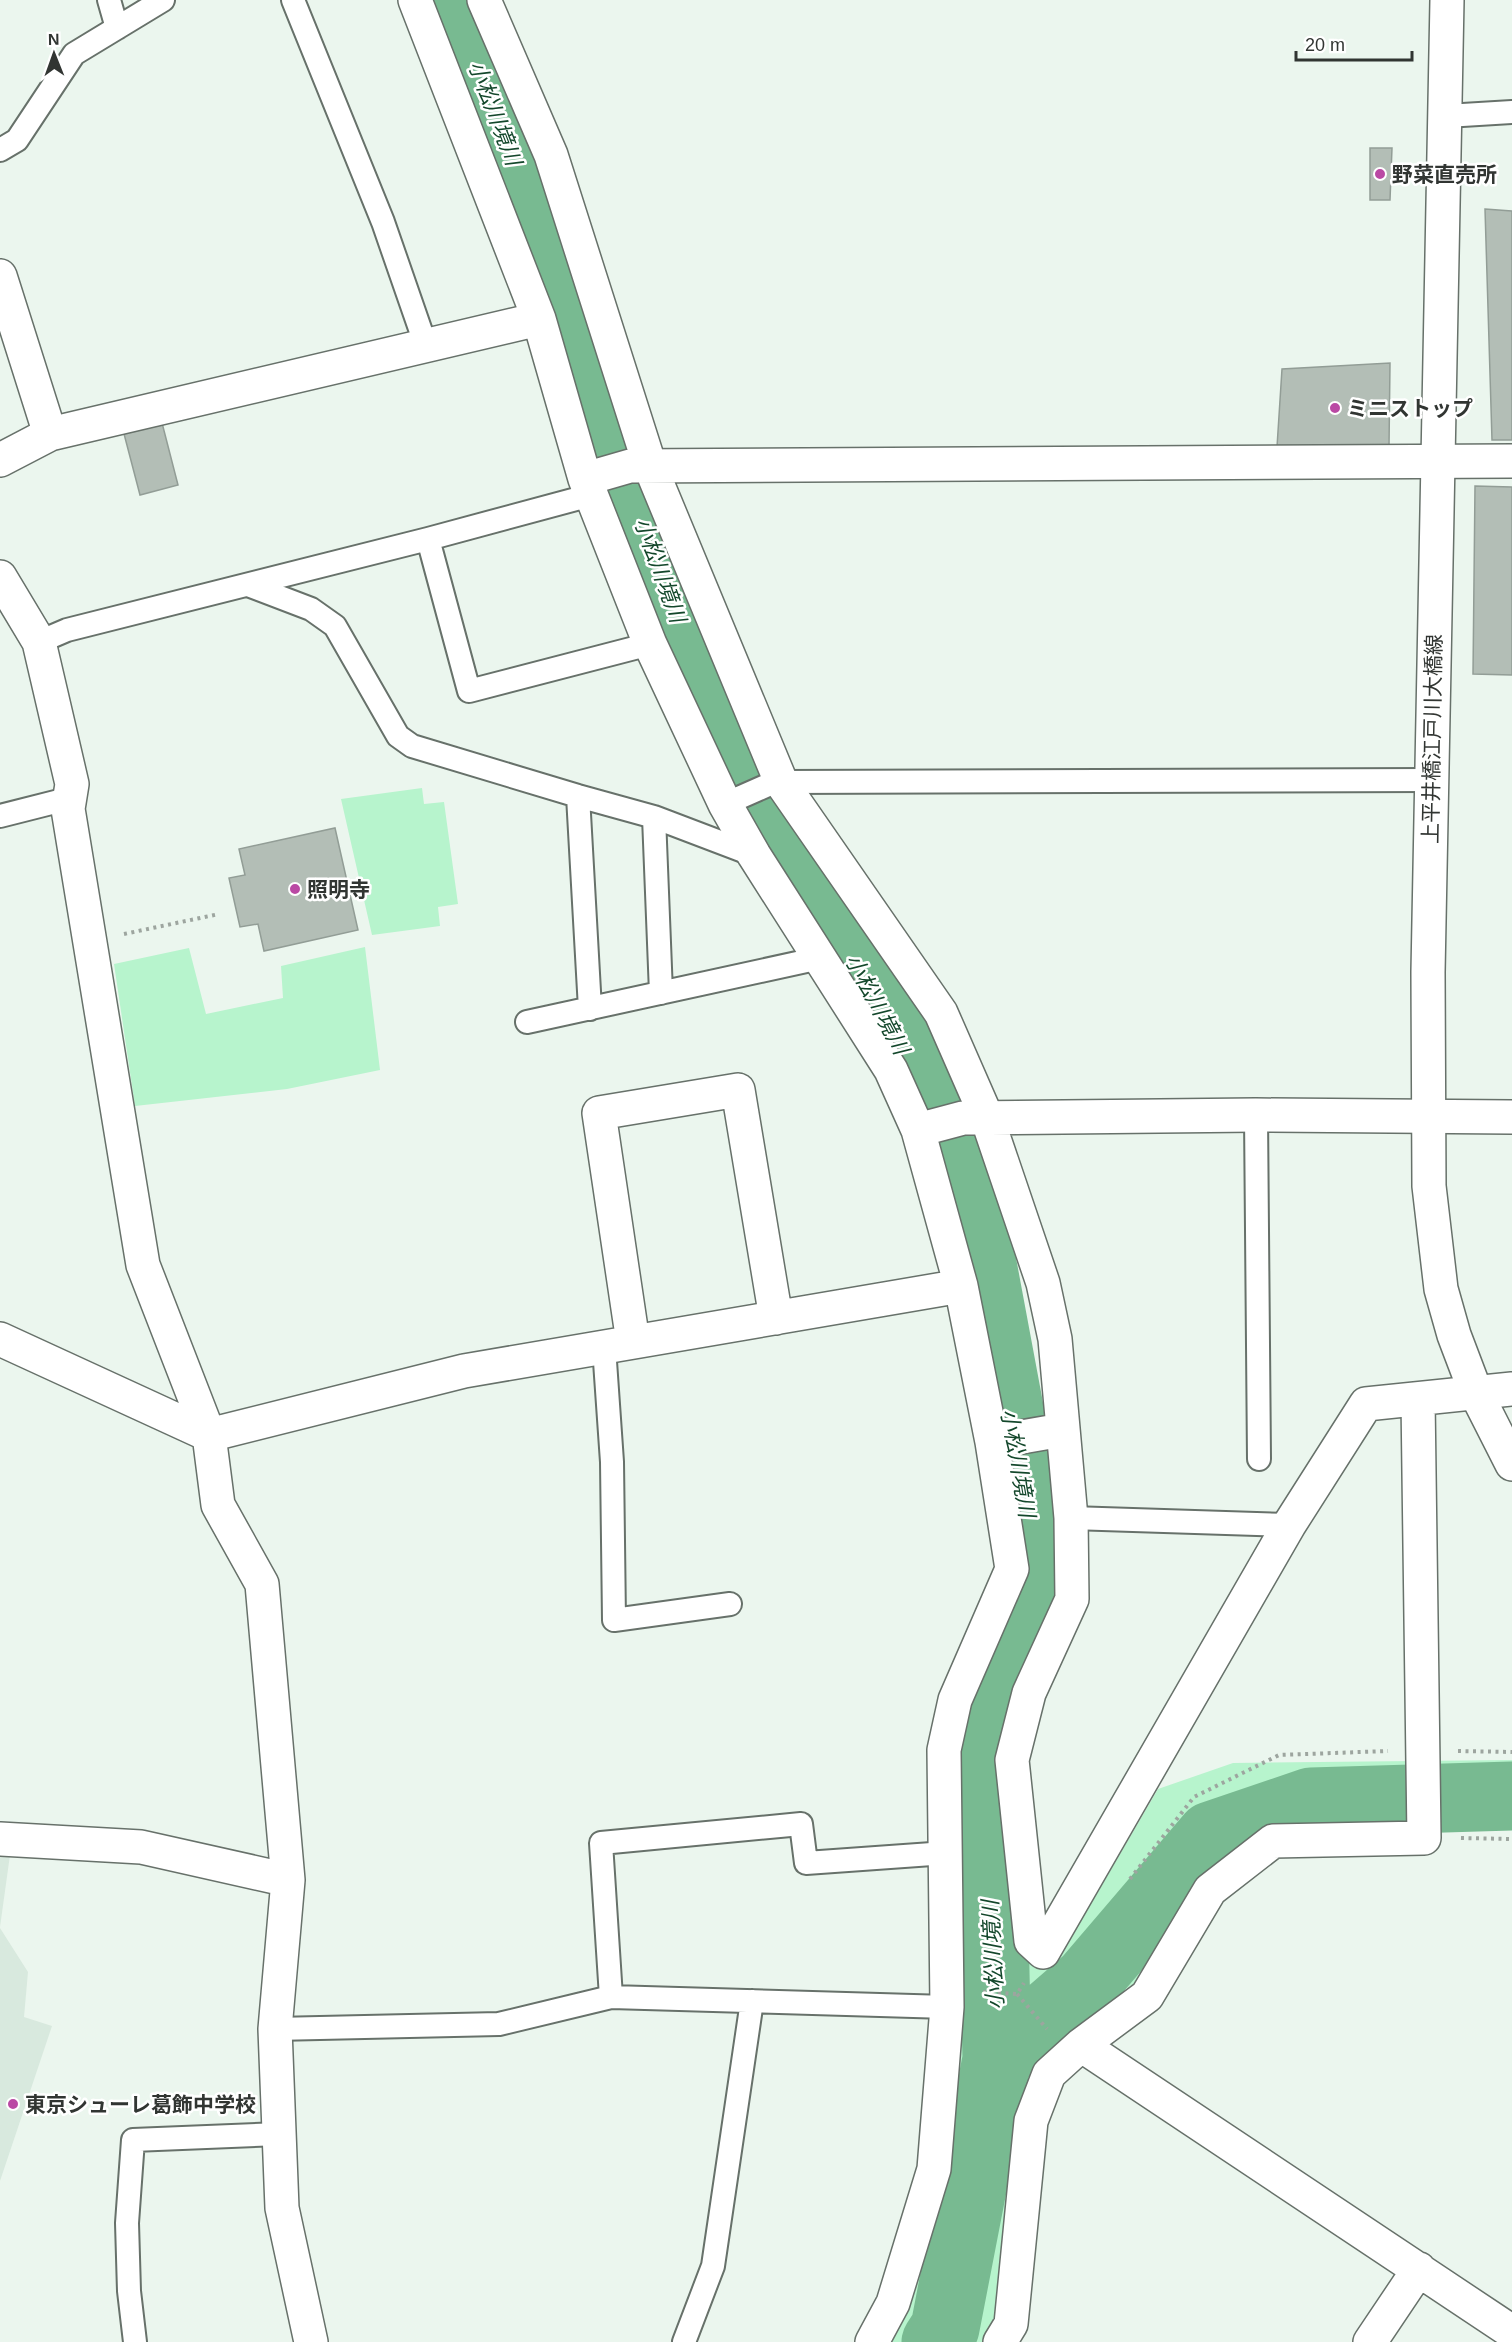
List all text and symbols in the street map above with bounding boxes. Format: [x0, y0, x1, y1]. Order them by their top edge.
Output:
north arrow [24, 24, 84, 84]
scale bar [1296, 24, 1412, 62]
text: N [48, 31, 60, 48]
text: 20 m [1305, 35, 1345, 55]
water label: 小松川境川 [464, 57, 527, 171]
place label: 野菜直売所 [1392, 163, 1497, 186]
marker: 野菜直売所 [1373, 167, 1387, 181]
place label: ミニストップ [1347, 397, 1473, 420]
marker: ミニストップ [1328, 401, 1342, 415]
water label: 小松川境川 [629, 514, 691, 628]
street label: 上平井橋江戸川大橋線 [1419, 634, 1445, 844]
place label: 照明寺 [307, 878, 370, 901]
marker: 照明寺 [288, 882, 302, 896]
water label: 小松川境川 [840, 950, 915, 1060]
water label: 小松川境川 [996, 1407, 1040, 1521]
water label: 小松川境川 [978, 1897, 1008, 2011]
place label: 東京シューレ葛飾中学校 [25, 2093, 256, 2116]
marker: 東京シューレ葛飾中学校 [6, 2097, 20, 2111]

